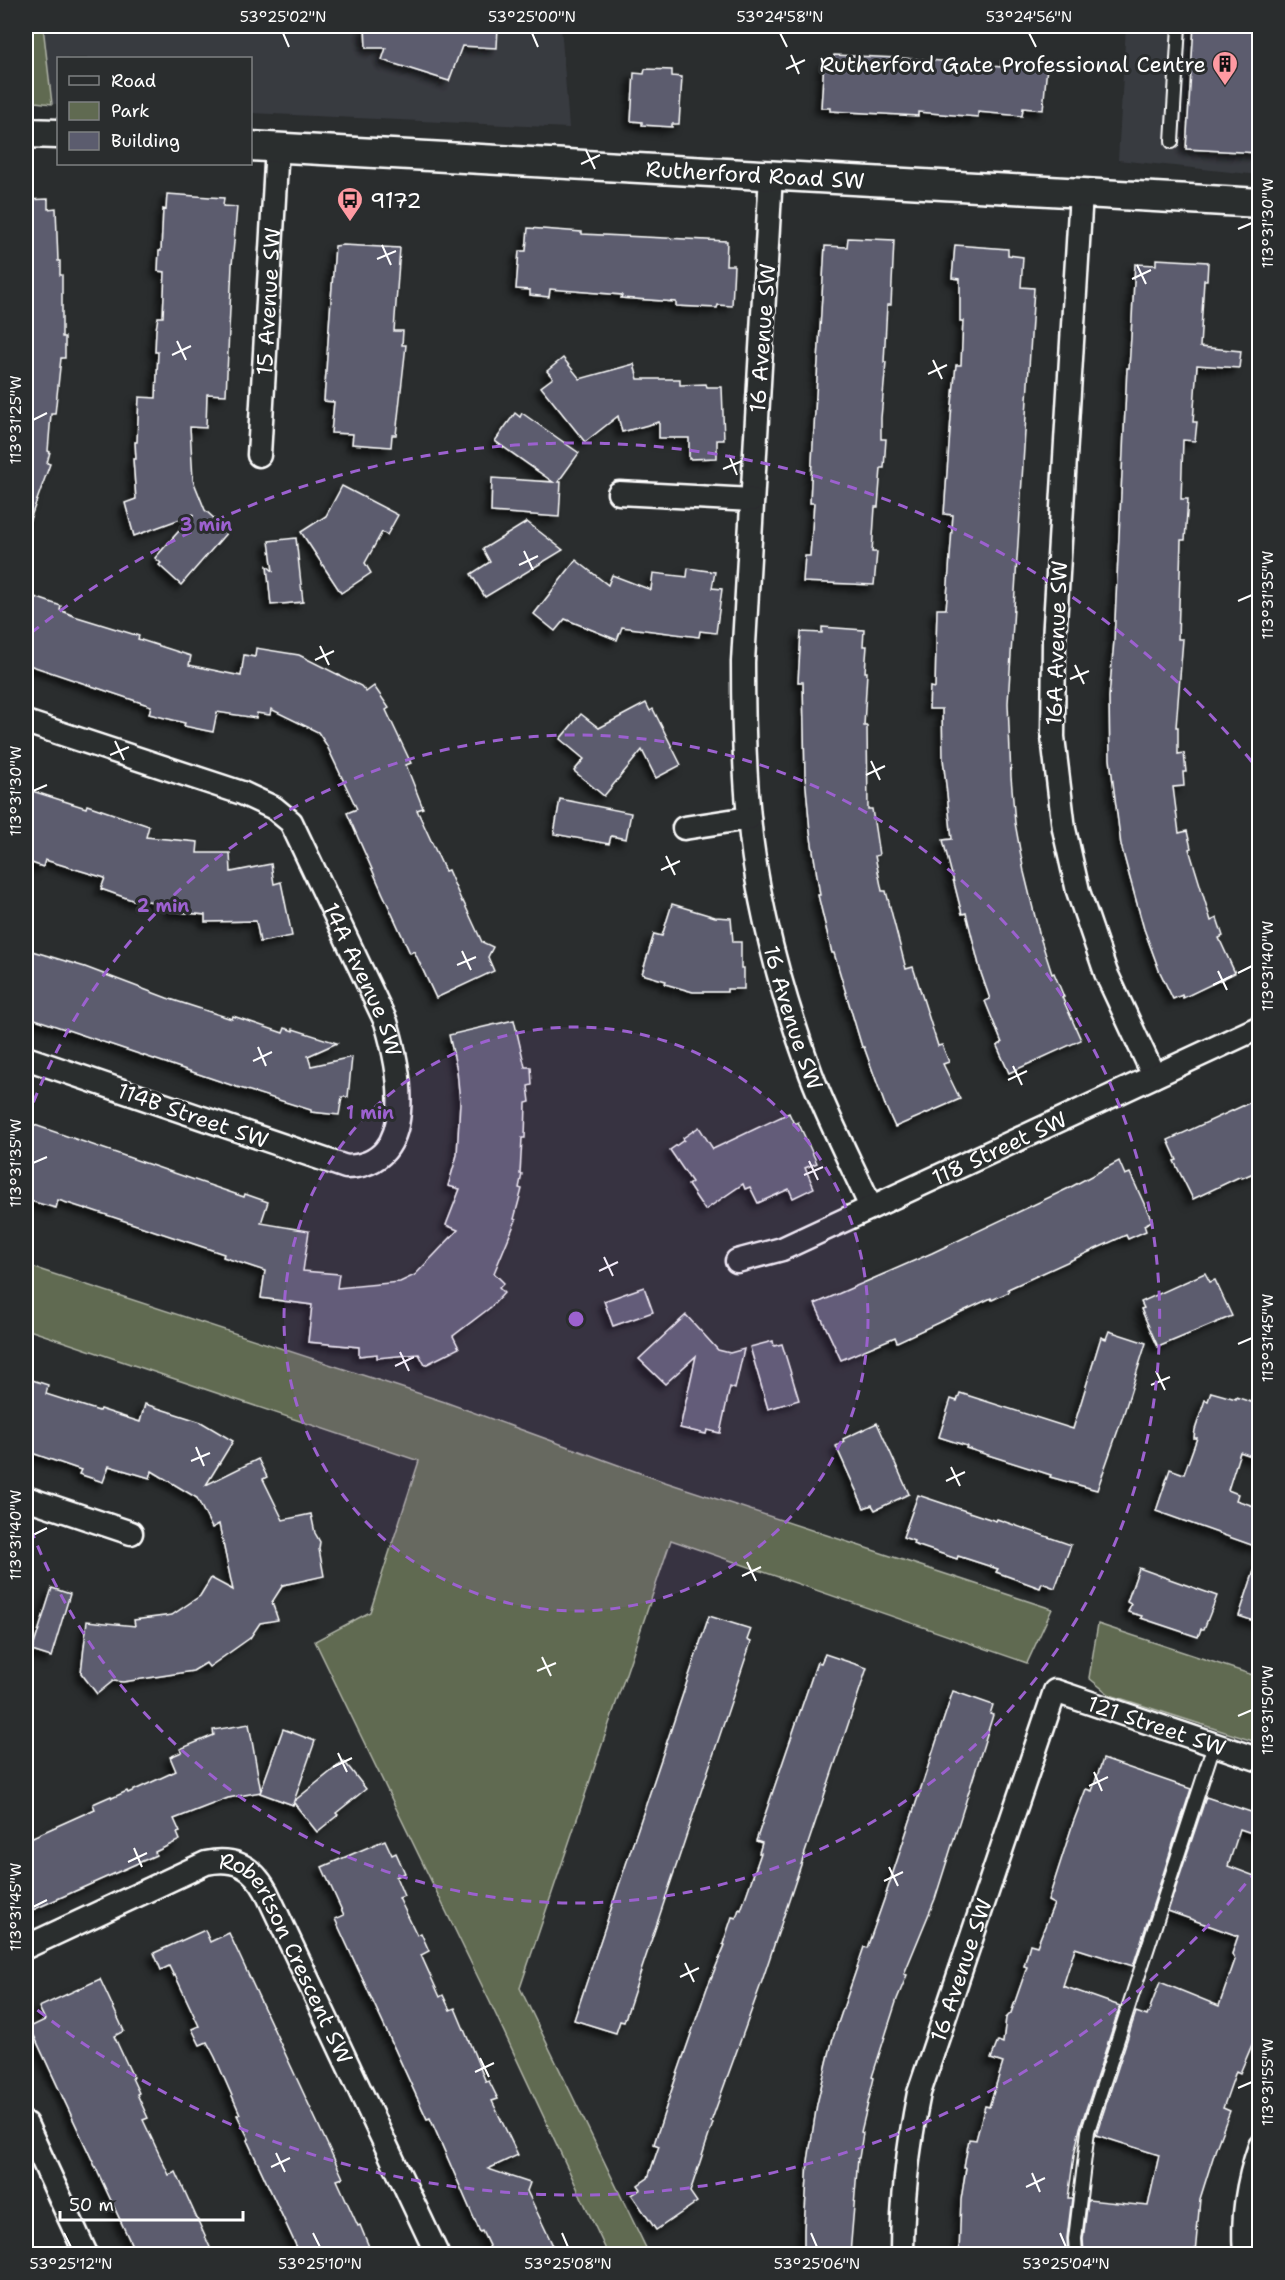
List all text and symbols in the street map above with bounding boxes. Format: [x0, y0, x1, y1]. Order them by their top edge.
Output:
text: 53°25'02"N [240, 7, 326, 27]
text: 53°25'00"N [488, 7, 576, 27]
text: 53°24'58"N [737, 7, 823, 27]
text: 53°24'56"N [986, 7, 1072, 27]
building icon: Rutherford Gate Professional Centre [1210, 49, 1240, 87]
place label: Rutherford Gate Professional Centre [819, 50, 1206, 79]
legend [57, 57, 252, 165]
text: Road [111, 69, 156, 93]
text: Park [111, 99, 150, 123]
text: Building [111, 129, 180, 153]
street label: Rutherford Road SW [645, 154, 865, 196]
text: 113°31'30"W [1258, 178, 1278, 268]
bus stop icon: 9172 [335, 185, 365, 223]
place label: 9172 [370, 186, 422, 215]
street label: 15 Avenue SW [250, 226, 287, 376]
street label: 16 Avenue SW [743, 262, 782, 414]
text: 113°31'25"W [6, 375, 26, 465]
text: 3 min [180, 513, 232, 537]
text: 113°31'35"W [1258, 551, 1278, 639]
street label: 16A Avenue SW [1039, 560, 1074, 726]
text: 113°31'30"W [6, 746, 26, 836]
text: 2 min [137, 894, 189, 918]
street label: 14A Avenue SW [316, 898, 408, 1059]
text: 113°31'40"W [1258, 921, 1278, 1011]
street label: 16 Avenue SW [757, 943, 830, 1094]
street label: 114B Street SW [113, 1076, 272, 1155]
text: 1 min [346, 1101, 394, 1125]
street label: 118 Street SW [927, 1105, 1072, 1192]
text: 113°31'35"W [6, 1119, 26, 1207]
text: 113°31'45"W [1258, 1294, 1278, 1382]
centre of rings [566, 1309, 586, 1329]
text: 113°31'40"W [6, 1490, 26, 1580]
text: 113°31'50"W [1258, 1665, 1278, 1755]
street label: 121 Street SW [1084, 1689, 1230, 1763]
street label: Robertson Crescent SW [218, 1847, 359, 2069]
text: 113°31'45"W [6, 1863, 26, 1951]
street label: 16 Avenue SW [923, 1895, 999, 2046]
text: 113°31'55"W [1258, 2038, 1278, 2126]
scale bar [60, 2184, 243, 2222]
text: 50 m [69, 2193, 114, 2217]
text: 53°25'12"N [29, 2254, 113, 2274]
text: 53°25'10"N [278, 2254, 362, 2274]
text: 53°25'08"N [524, 2254, 612, 2274]
text: 53°25'06"N [774, 2254, 860, 2274]
text: 53°25'04"N [1022, 2254, 1110, 2274]

